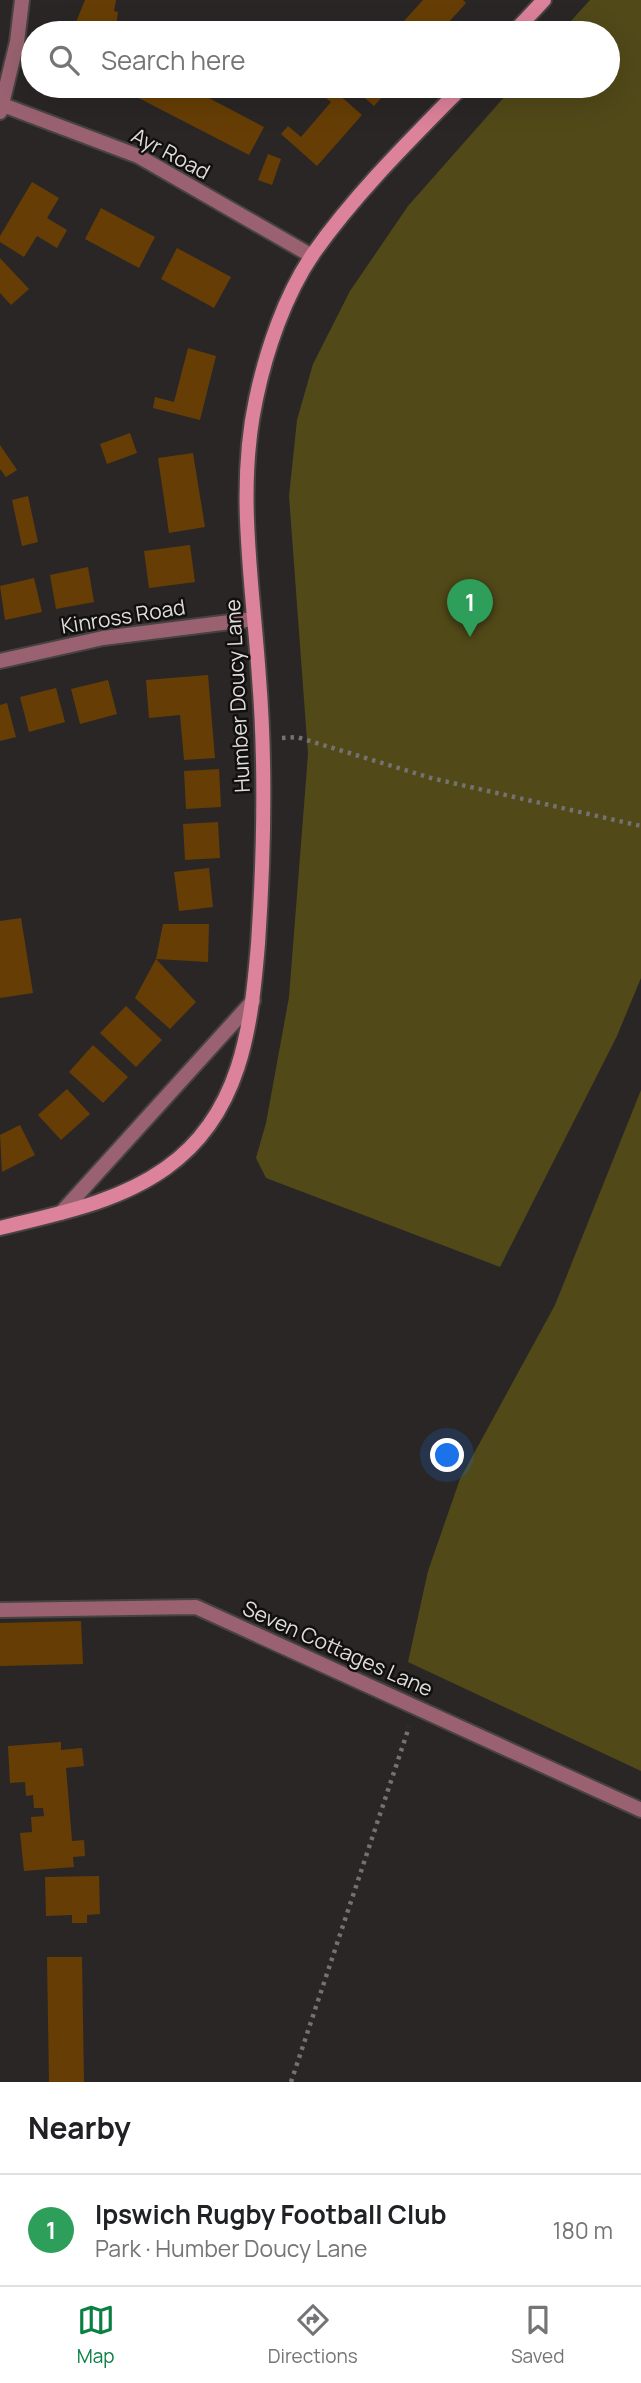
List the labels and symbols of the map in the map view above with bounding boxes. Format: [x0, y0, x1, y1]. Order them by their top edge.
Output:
street label: Ayr Road [127, 121, 215, 185]
pin: 1 [447, 579, 493, 637]
street label: Kinross Road [59, 592, 187, 640]
street label: Humber Doucy Lane [218, 599, 256, 793]
your location [430, 1438, 464, 1472]
street label: Seven Cottages Lane [238, 1593, 438, 1703]

